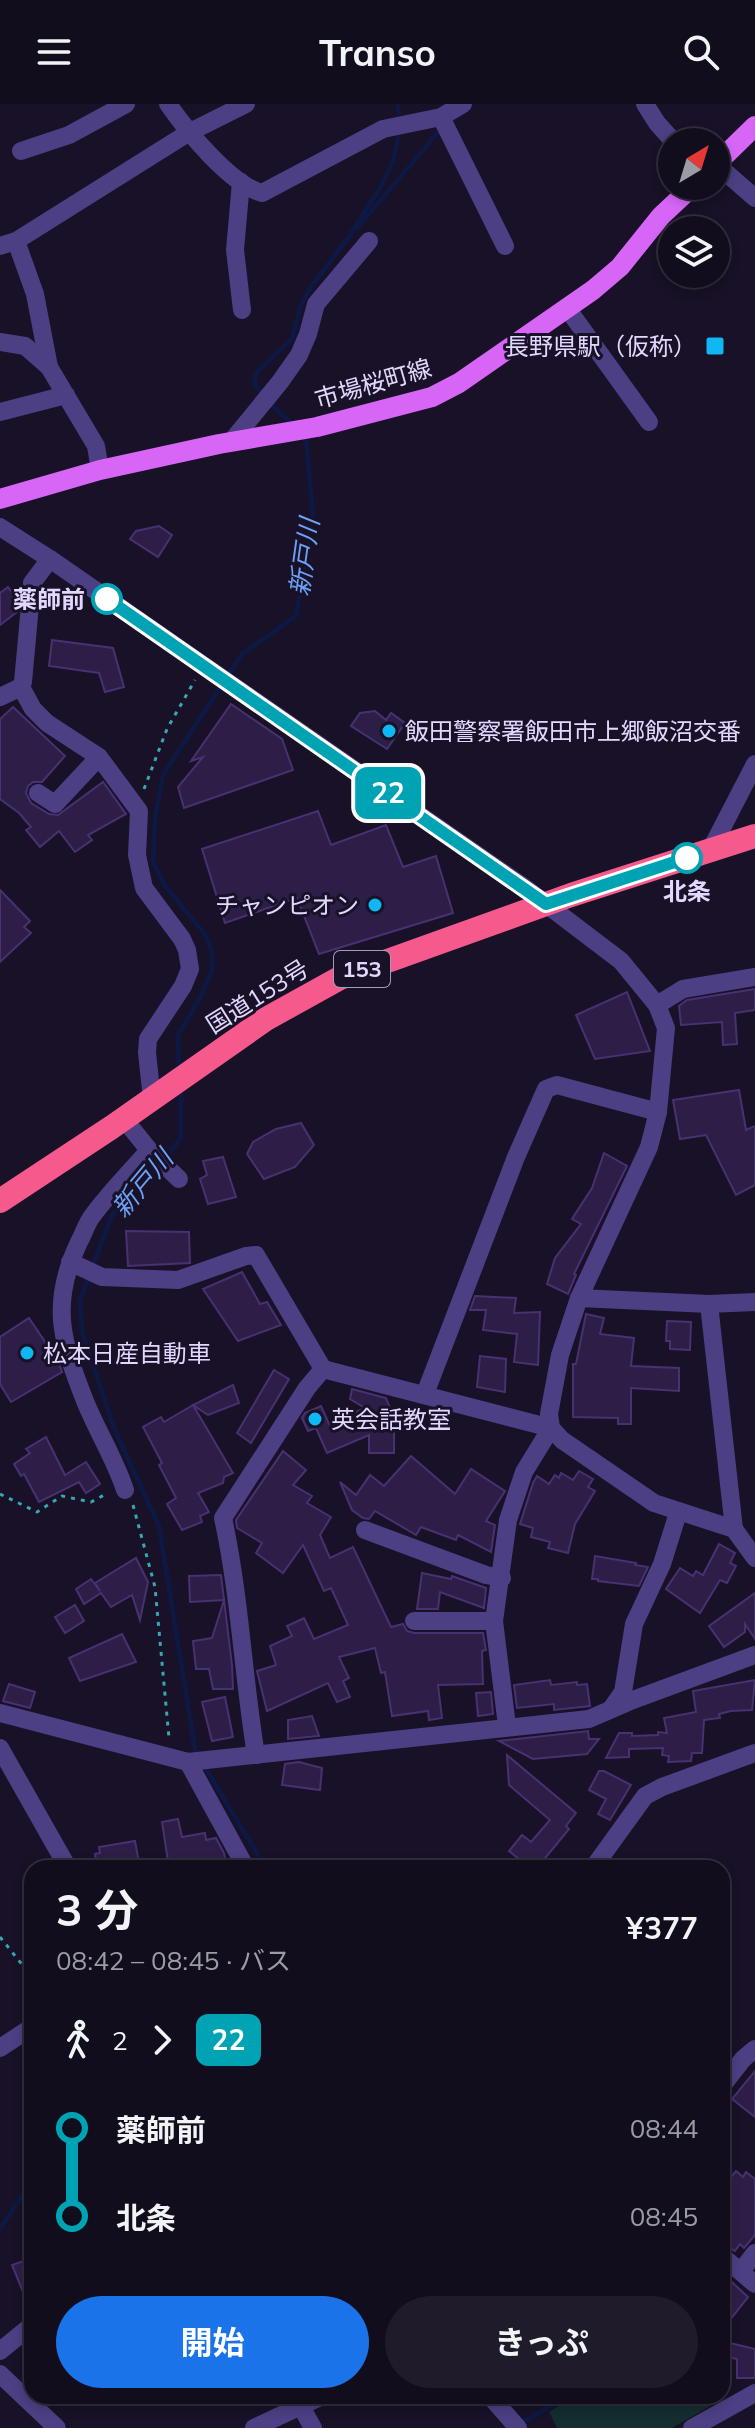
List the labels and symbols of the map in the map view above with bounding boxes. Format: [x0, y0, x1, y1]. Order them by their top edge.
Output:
north arrow [658, 128, 730, 200]
place label: 長野県駅（仮称） [505, 331, 697, 361]
marker: 長野県駅（仮称） [704, 335, 726, 357]
street label: 市場桜町線 [311, 352, 435, 414]
water label: 新戸川 [282, 513, 326, 598]
place label: 薬師前 [13, 584, 85, 614]
marker: 薬師前 [92, 584, 122, 614]
place label: 飯田警察署飯田市上郷飯沼交番 [405, 716, 741, 746]
marker: 飯田警察署飯田市上郷飯沼交番 [380, 722, 398, 740]
line badge: 22 [352, 767, 424, 819]
marker: 北条 [672, 843, 702, 873]
place label: 北条 [663, 876, 711, 906]
place label: チャンピオン [215, 890, 359, 920]
marker: チャンピオン [366, 896, 384, 914]
road number: 153 [334, 951, 390, 987]
street label: 国道153号 [200, 953, 314, 1039]
water label: 新戸川 [104, 1140, 182, 1223]
place label: 松本日産自動車 [43, 1338, 211, 1368]
marker: 松本日産自動車 [18, 1344, 36, 1362]
place label: 英会話教室 [331, 1404, 451, 1434]
marker: 英会話教室 [306, 1410, 324, 1428]

